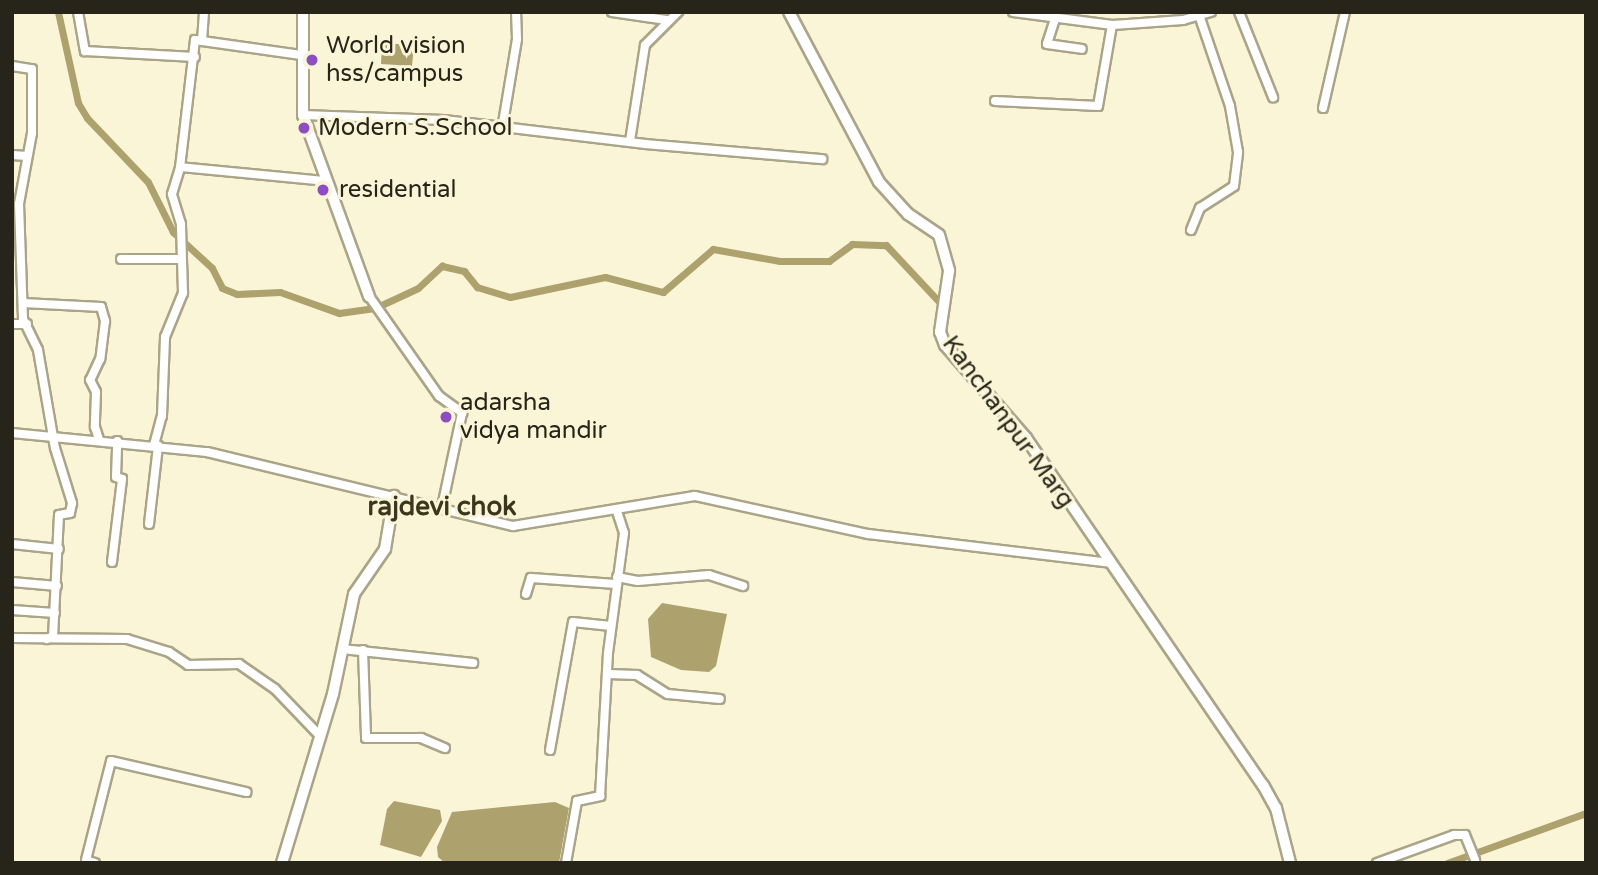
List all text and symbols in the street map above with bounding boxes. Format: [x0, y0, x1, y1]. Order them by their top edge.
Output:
place label: World vision hss/campus [326, 32, 466, 88]
marker: World vision hss/campus [304, 52, 320, 68]
place label: Modern S.School [318, 114, 513, 142]
marker: Modern S.School [296, 120, 312, 136]
place label: residential [339, 176, 457, 204]
marker: residential [313, 180, 333, 200]
street label: Kanchanpur Marg [936, 330, 1080, 514]
place label: adarsha vidya mandir [460, 389, 607, 445]
marker: adarsha vidya mandir [438, 409, 454, 425]
district label: rajdevi chok [368, 491, 516, 523]

